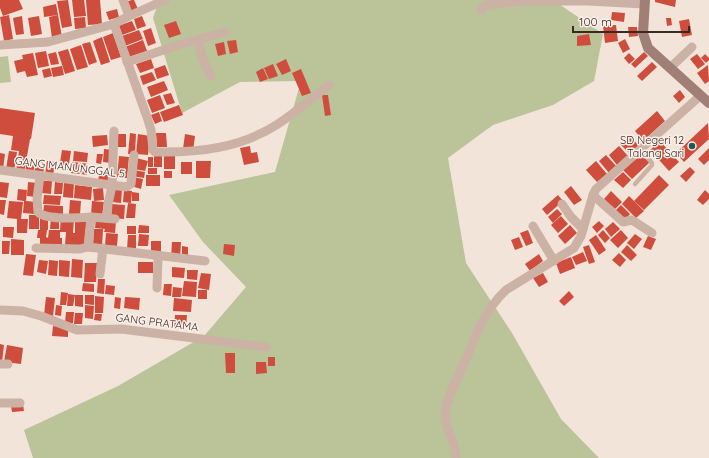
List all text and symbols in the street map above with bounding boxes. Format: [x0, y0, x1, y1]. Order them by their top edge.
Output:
scale bar [573, 8, 689, 34]
text: 100 m [579, 14, 612, 29]
place label: SD Negeri 12 Talang Sari [620, 133, 684, 160]
marker: SD Negeri 12 Talang Sari [687, 141, 697, 151]
street label: GANG MANUNGGAL 5 [14, 153, 126, 181]
street label: GANG PRATAMA [115, 310, 199, 334]

